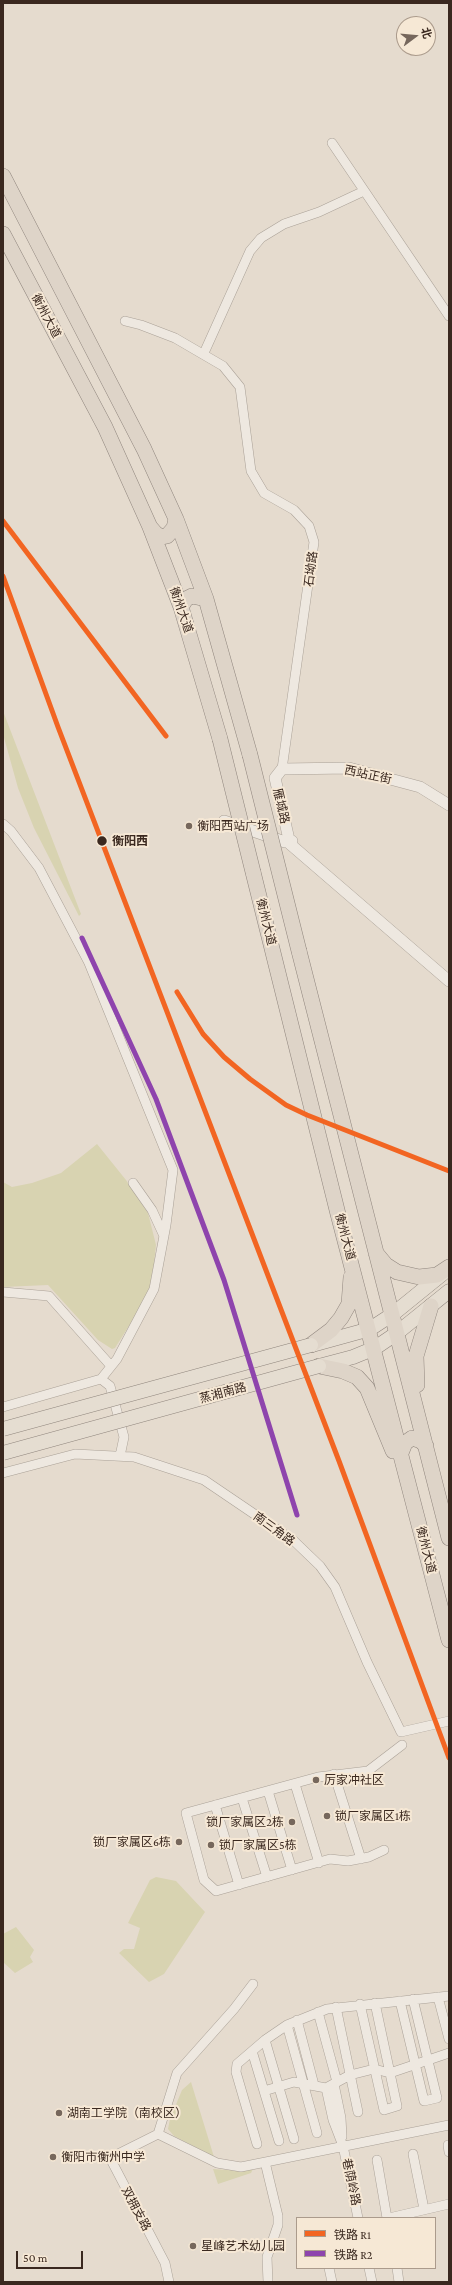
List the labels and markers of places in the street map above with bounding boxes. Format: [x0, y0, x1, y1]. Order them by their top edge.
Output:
place label: 衡阳西站广场 [197, 819, 269, 833]
marker: 衡阳西站广场 [184, 821, 194, 831]
marker: 衡阳西 [95, 834, 109, 848]
place label: 衡阳西 [112, 834, 148, 848]
place label: 厉家冲社区 [324, 1773, 384, 1787]
marker: 厉家冲社区 [311, 1775, 321, 1785]
place label: 锁厂家属区1栋 [335, 1809, 411, 1823]
marker: 锁厂家属区1栋 [322, 1811, 332, 1821]
place label: 锁厂家属区2栋 [206, 1815, 284, 1829]
marker: 锁厂家属区2栋 [287, 1817, 297, 1827]
place label: 锁厂家属区6栋 [93, 1835, 171, 1849]
marker: 锁厂家属区6栋 [174, 1837, 184, 1847]
place label: 锁厂家属区5栋 [219, 1838, 297, 1852]
marker: 锁厂家属区5栋 [206, 1840, 216, 1850]
place label: 湖南工学院（南校区） [67, 2106, 187, 2120]
marker: 湖南工学院（南校区） [54, 2108, 64, 2118]
place label: 衡阳市衡州中学 [61, 2150, 145, 2164]
marker: 衡阳市衡州中学 [48, 2152, 58, 2162]
place label: 星峰艺术幼儿园 [201, 2239, 285, 2253]
marker: 星峰艺术幼儿园 [188, 2241, 198, 2251]

